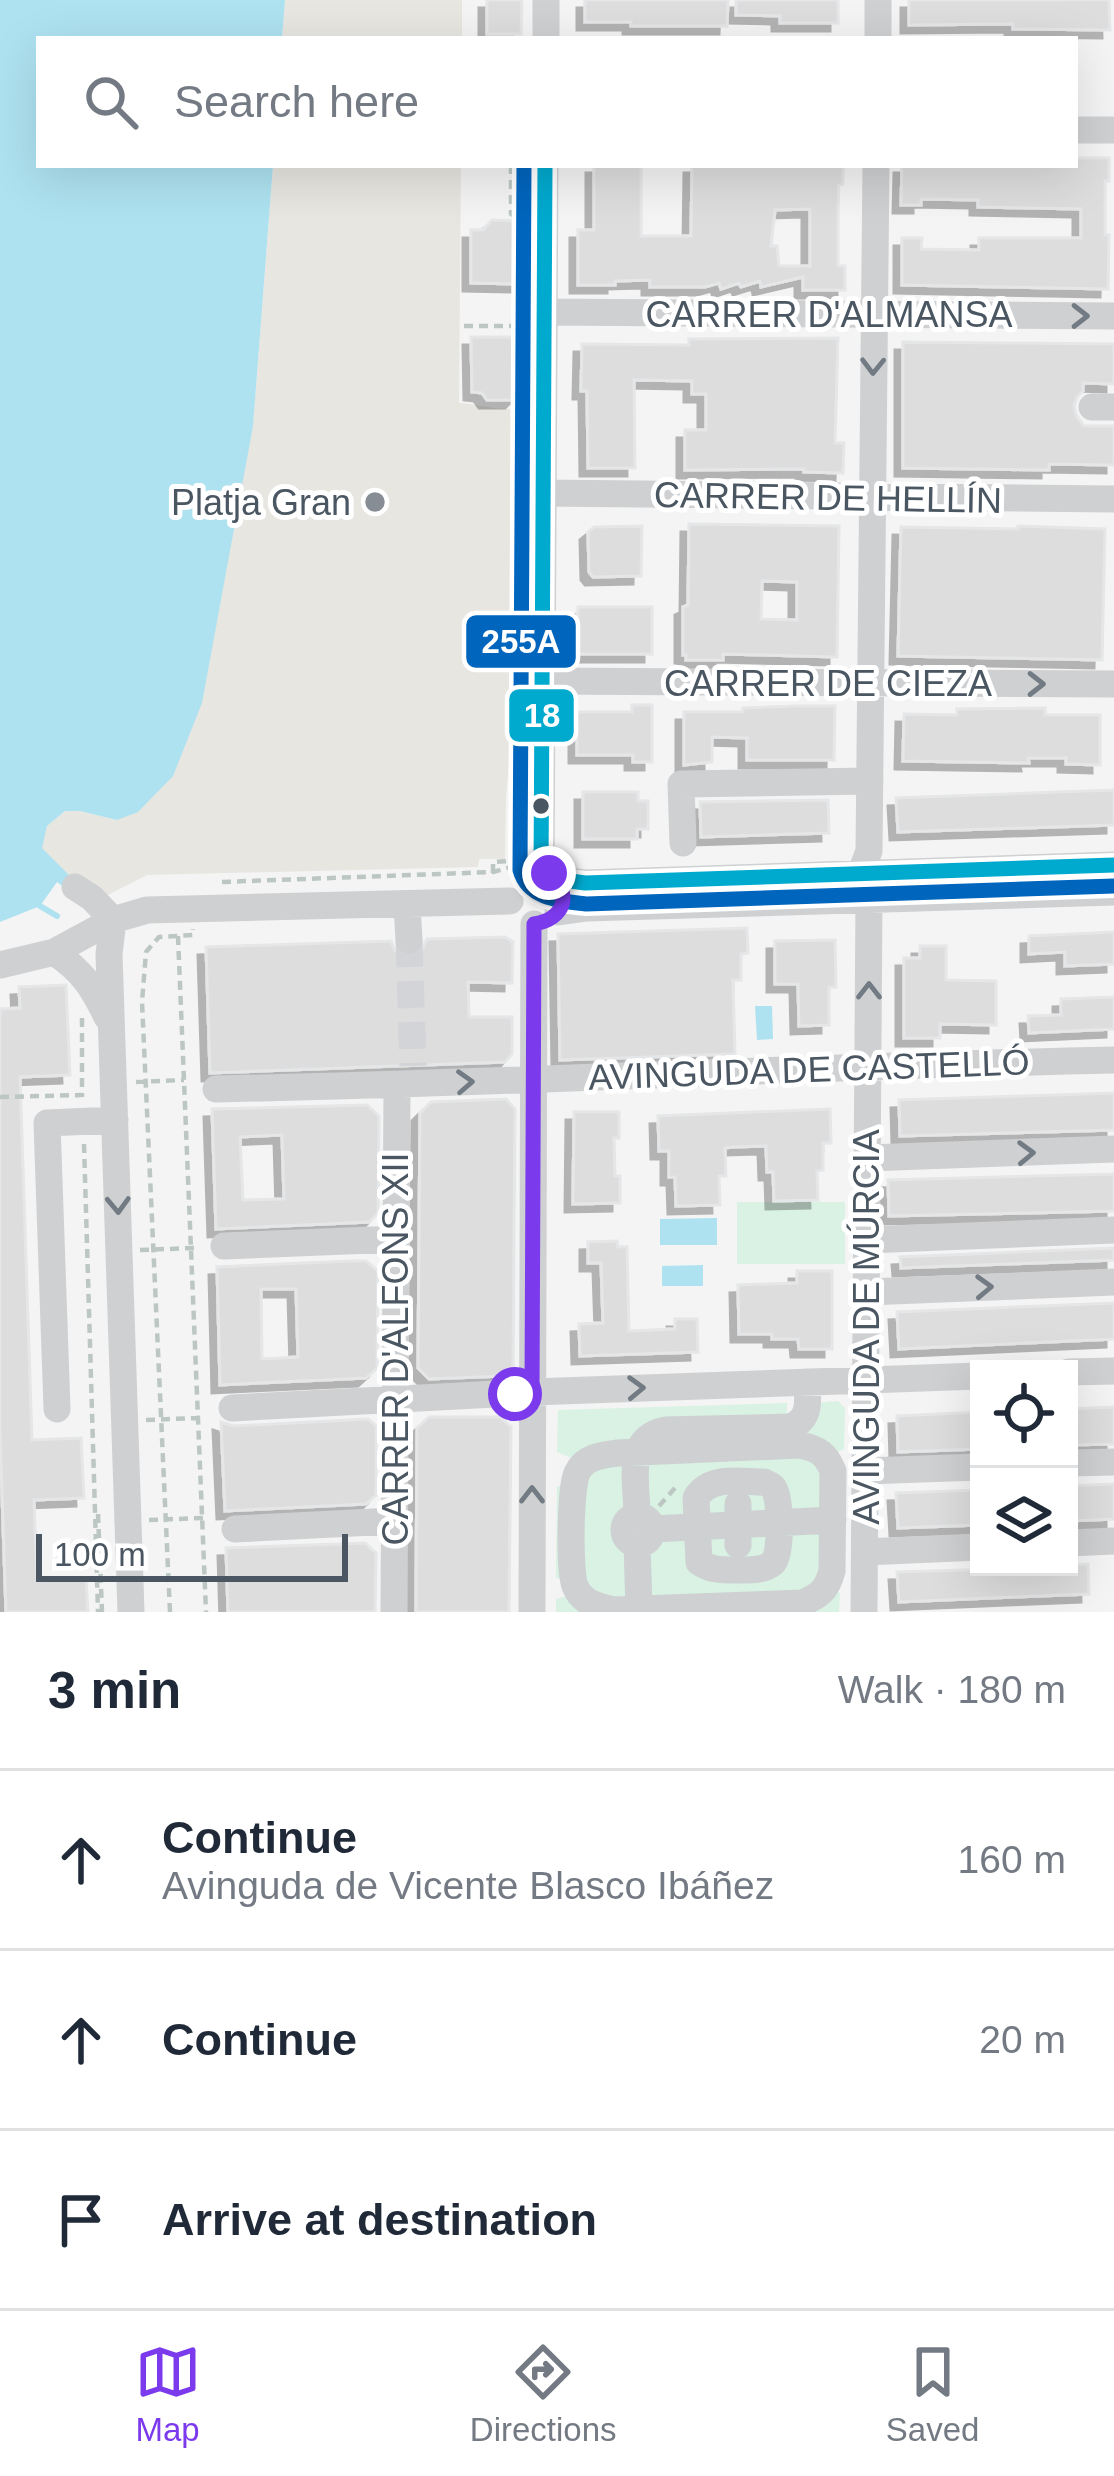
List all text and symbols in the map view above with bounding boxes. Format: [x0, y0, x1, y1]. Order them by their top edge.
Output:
search box [36, 36, 1078, 168]
icon: search [78, 69, 144, 135]
text: Search here [174, 76, 419, 127]
street label: CARRER D'ALMANSA [646, 294, 1012, 335]
one-way arrow [1072, 303, 1090, 329]
one-way arrow [860, 358, 886, 376]
street label: CARRER DE HELLÍN [654, 474, 1002, 521]
place label: Platja Gran [171, 482, 351, 523]
marker: Platja Gran [362, 489, 388, 515]
line badge: 255A [464, 613, 578, 670]
text: 255A [482, 623, 560, 660]
street label: CARRER DE CIEZA [664, 663, 992, 704]
one-way arrow [1028, 671, 1046, 697]
line badge: 18 [507, 687, 576, 744]
text: 18 [524, 697, 560, 734]
unlabelled marker [530, 795, 552, 817]
route end [522, 846, 576, 900]
one-way arrow [856, 981, 882, 999]
street label: AVINGUDA DE CASTELLÓ [588, 1041, 1030, 1098]
one-way arrow [456, 1069, 475, 1095]
street label: AVINGUDA DE MÚRCIA [846, 1129, 887, 1525]
one-way arrow [1017, 1140, 1036, 1166]
street label: CARRER D'ALFONS XII [375, 1153, 416, 1545]
one-way arrow [104, 1196, 130, 1215]
one-way arrow [975, 1274, 994, 1300]
map controls [970, 1360, 1078, 1576]
button: locate [970, 1360, 1078, 1468]
route start [488, 1367, 542, 1421]
one-way arrow [627, 1376, 646, 1402]
button: layers [970, 1468, 1078, 1576]
one-way arrow [519, 1485, 545, 1503]
scale bar [36, 1528, 348, 1581]
text: 100 m [54, 1536, 146, 1573]
text: 3 min [48, 1662, 181, 1719]
text: Walk · 180 m [838, 1668, 1066, 1711]
text: Continue [162, 1812, 357, 1863]
icon: ahead [48, 1827, 114, 1893]
text: 160 m [958, 1838, 1066, 1881]
text: Avinguda de Vicente Blasco Ibáñez [162, 1864, 774, 1907]
icon: ahead [48, 2007, 114, 2073]
text: Continue [162, 2014, 357, 2065]
text: 20 m [979, 2018, 1066, 2061]
icon: arrive [48, 2187, 114, 2253]
text: Arrive at destination [162, 2194, 597, 2245]
tab: Map [135, 2339, 201, 2449]
tab: Directions [470, 2339, 617, 2449]
tab: Saved [886, 2339, 979, 2449]

